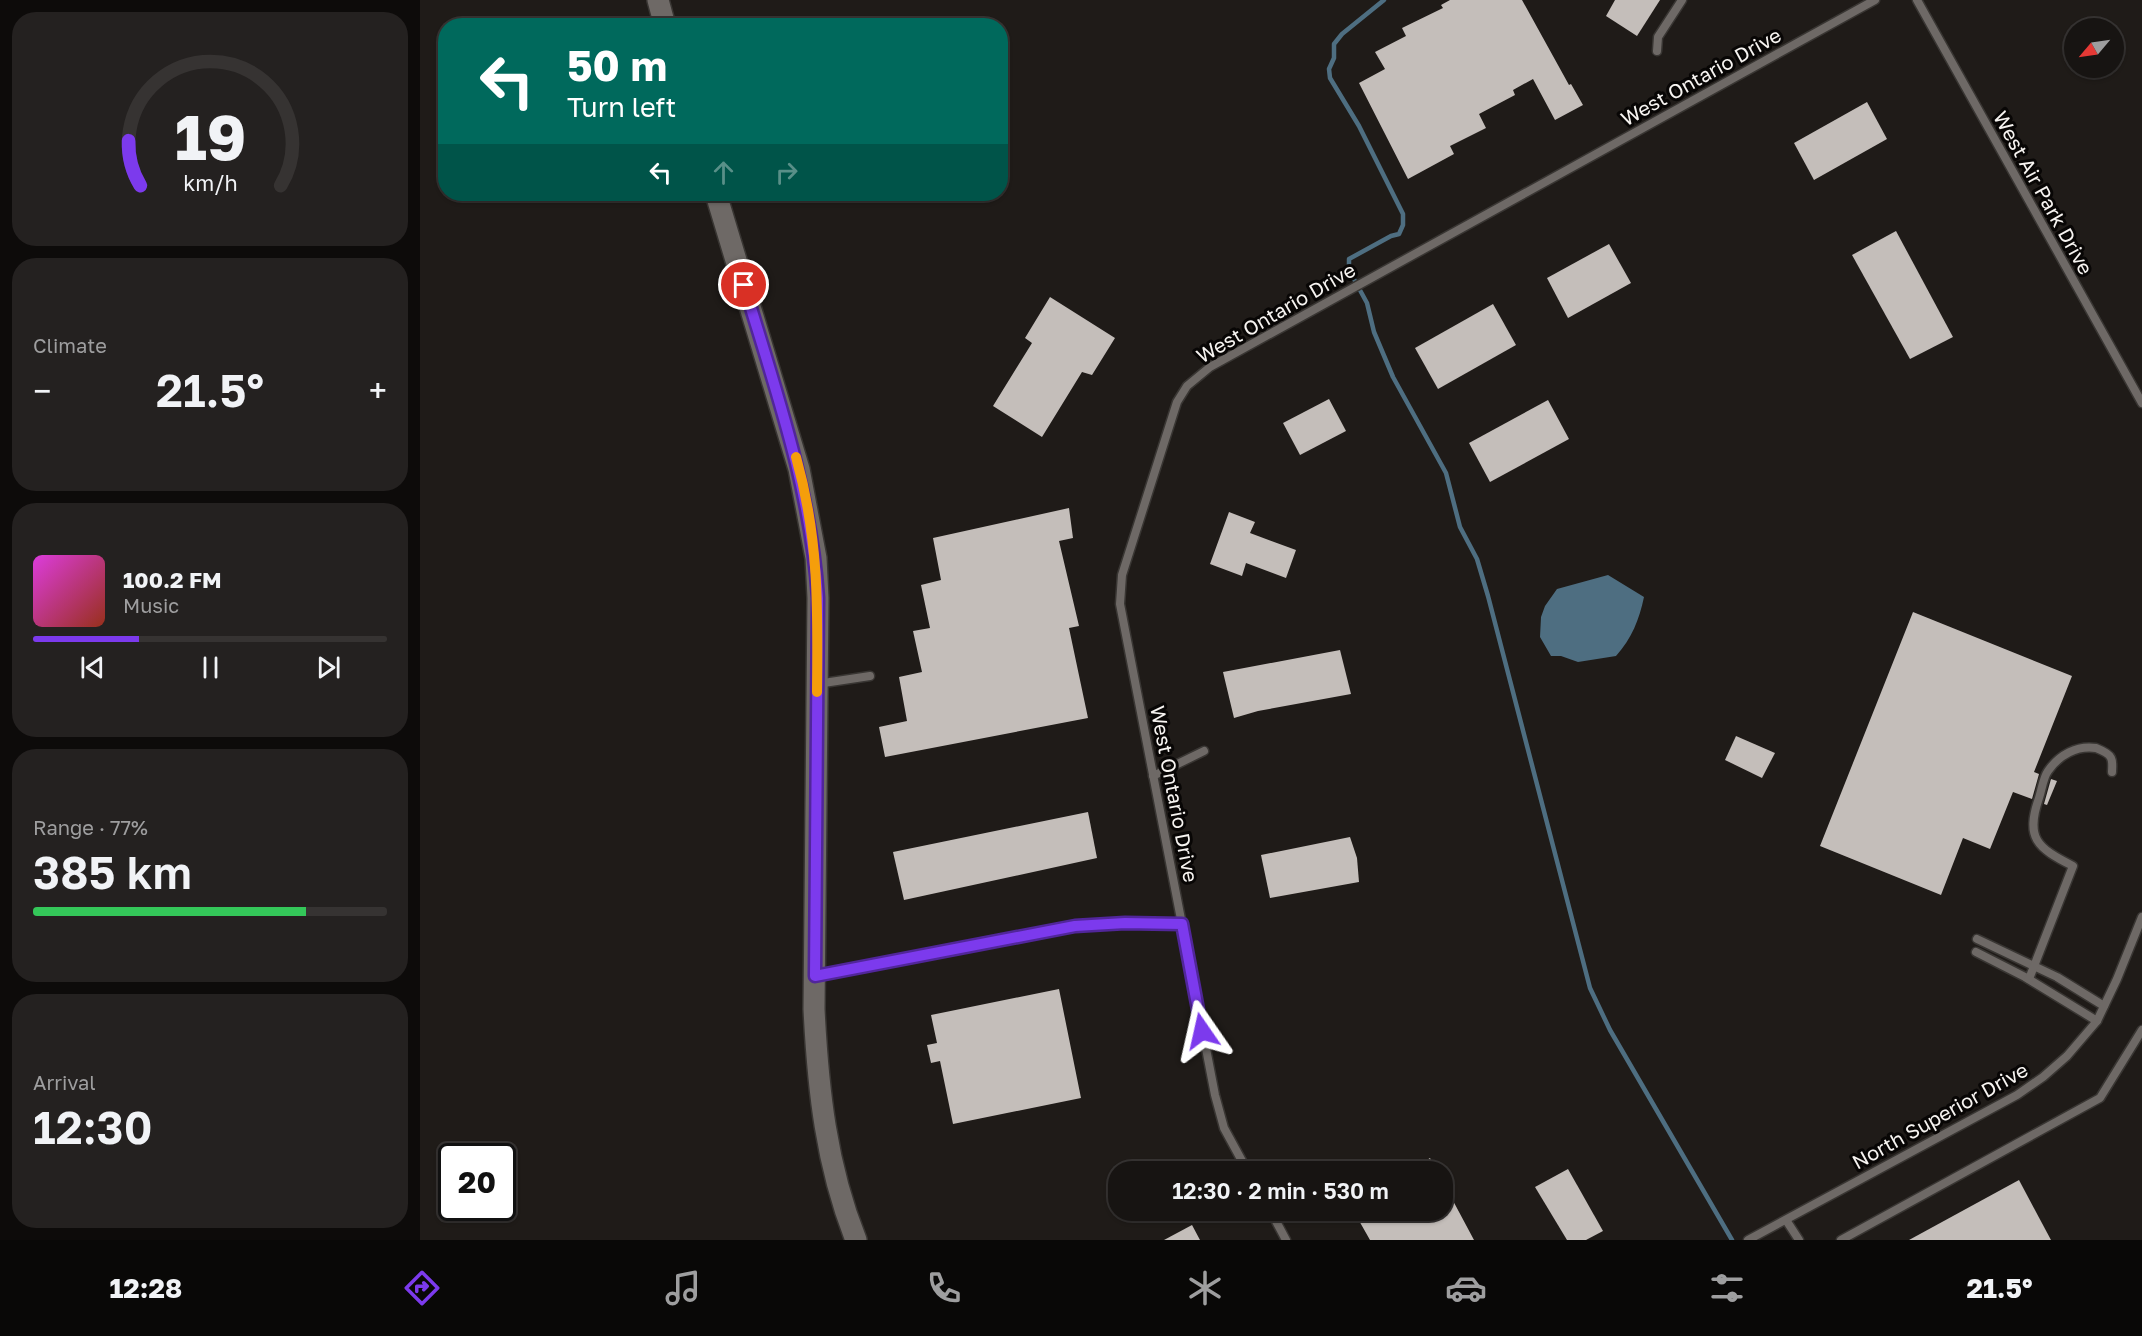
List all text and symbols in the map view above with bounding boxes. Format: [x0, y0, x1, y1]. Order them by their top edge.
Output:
north arrow [2064, 18, 2124, 78]
map controls [2064, 18, 2124, 78]
street label: West Ontario Drive [1616, 22, 1785, 130]
text: 50 m [567, 40, 667, 90]
icon: left [468, 42, 546, 120]
text: Turn left [567, 91, 676, 123]
text: 19 [174, 99, 246, 174]
street label: West Air Park Drive [1989, 107, 2099, 278]
icon: left [644, 156, 677, 189]
icon: ahead [707, 156, 740, 189]
icon: right [770, 156, 803, 189]
text: km/h [183, 170, 237, 196]
street label: West Ontario Drive [1192, 257, 1359, 367]
pin [718, 259, 769, 310]
icon: arrive [727, 268, 760, 301]
text: Climate [33, 333, 107, 357]
text: 21.5° [156, 363, 264, 417]
text: − [33, 371, 51, 410]
text: + [369, 371, 387, 410]
text: 100.2 FM [123, 566, 222, 593]
text: Music [123, 593, 179, 617]
icon: previous [76, 651, 109, 684]
icon: pause [194, 651, 227, 684]
icon: next [312, 651, 345, 684]
street label: West Ontario Drive [1146, 703, 1204, 884]
text: Range · 77% [33, 815, 148, 839]
text: 385 km [33, 845, 192, 899]
position arrow [1170, 999, 1234, 1063]
street label: North Superior Drive [1848, 1057, 2031, 1173]
text: Arrival [33, 1070, 96, 1094]
text: 12:30 [33, 1100, 153, 1154]
speed limit sign: 20 [438, 1143, 516, 1221]
text: 12:30 · 2 min · 530 m [1172, 1177, 1389, 1204]
icon: directions [401, 1267, 443, 1309]
icon: music [662, 1267, 704, 1309]
icon: phone [923, 1267, 965, 1309]
icon: climate [1184, 1267, 1226, 1309]
icon: car [1445, 1267, 1487, 1309]
icon: filters [1706, 1267, 1748, 1309]
text: 12:28 [109, 1272, 182, 1304]
text: 21.5° [1966, 1272, 2032, 1304]

